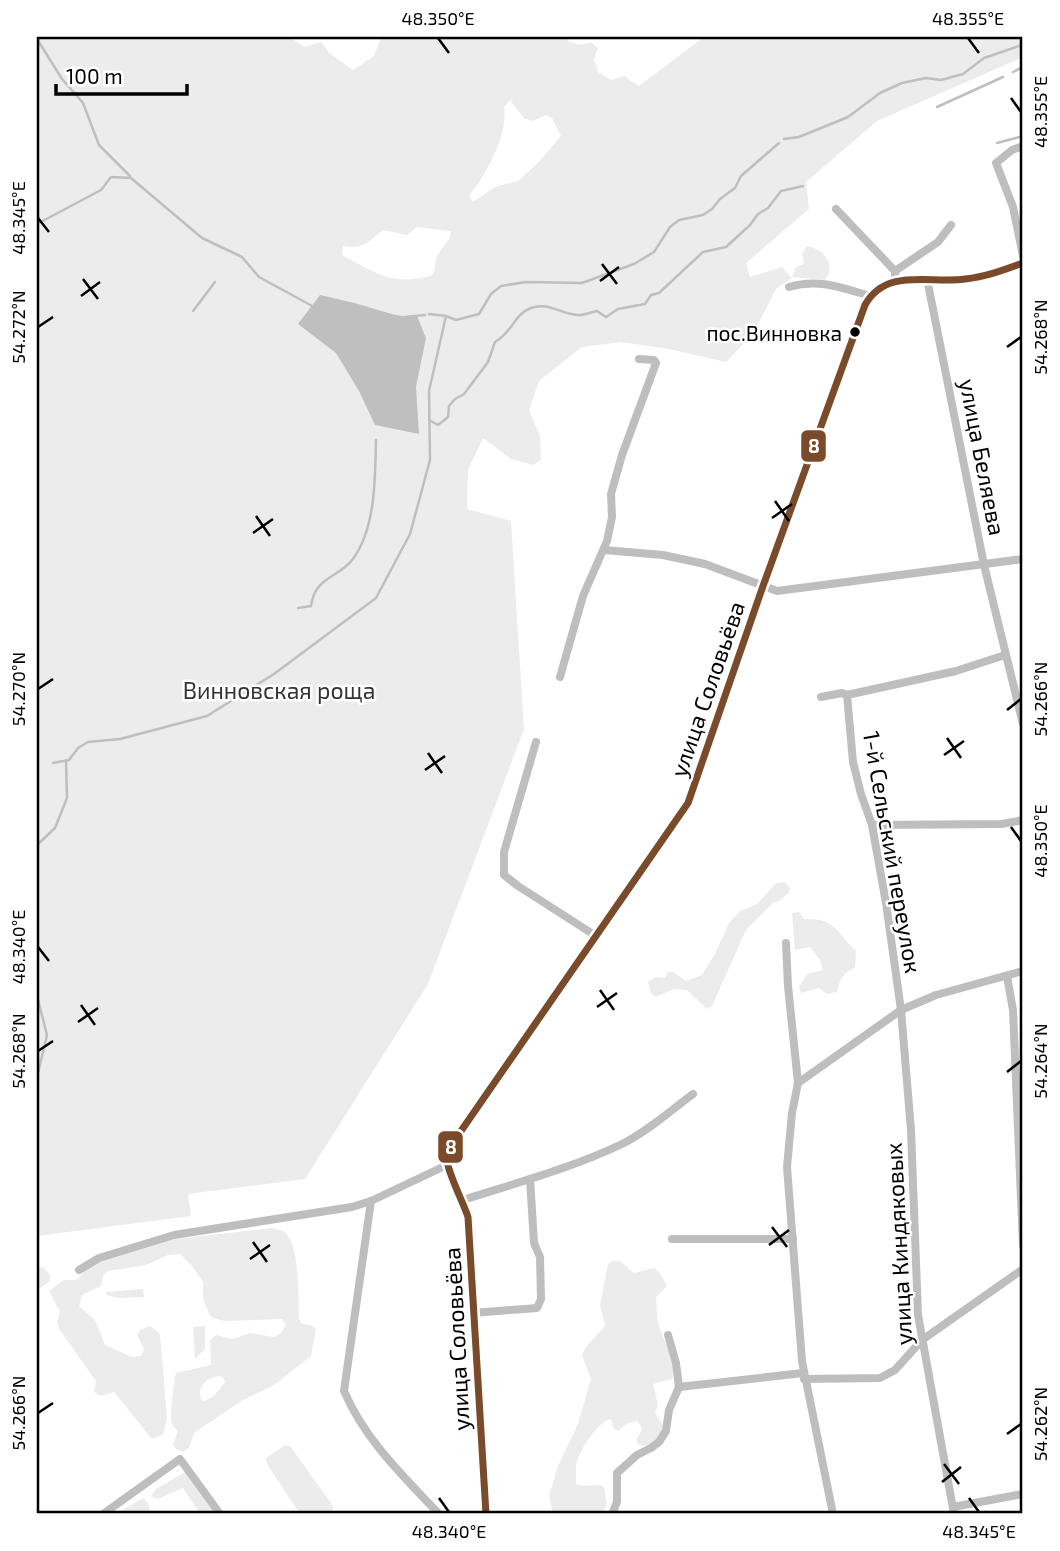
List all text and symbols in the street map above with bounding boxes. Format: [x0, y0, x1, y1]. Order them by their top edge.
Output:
text: 48.350°E [401, 7, 475, 29]
text: 48.355°E [932, 7, 1004, 29]
scale bar [56, 52, 187, 96]
text: 100 m [66, 63, 123, 88]
text: 48.355°E [1029, 76, 1051, 148]
text: 48.345°E [7, 181, 29, 255]
text: 54.272°N [7, 290, 29, 364]
text: 54.268°N [1029, 299, 1051, 375]
place label: пос.Винновка [707, 320, 842, 345]
marker: пос.Винновка [848, 325, 862, 339]
street label: улица Беляева [953, 376, 1012, 538]
line badge: 8 [800, 429, 827, 463]
text: 8 [808, 434, 820, 457]
street label: улица Соловьёва [664, 598, 751, 781]
text: 54.270°N [7, 652, 29, 726]
text: 54.266°N [1029, 662, 1051, 736]
park label: Винновская роща [183, 676, 375, 704]
street label: 1-й Сельский переулок [857, 729, 928, 975]
text: 48.350°E [1029, 804, 1051, 878]
text: 48.340°E [7, 910, 29, 984]
text: 54.268°N [7, 1013, 29, 1089]
text: 54.264°N [1029, 1023, 1051, 1099]
line badge: 8 [437, 1130, 464, 1164]
text: 8 [445, 1135, 457, 1158]
street label: улица Киндяковых [879, 1142, 918, 1346]
street label: улица Соловьёва [437, 1246, 476, 1431]
text: 54.266°N [7, 1376, 29, 1450]
text: 54.262°N [1029, 1387, 1051, 1461]
text: 48.340°E [412, 1520, 486, 1542]
text: 48.345°E [942, 1520, 1016, 1542]

